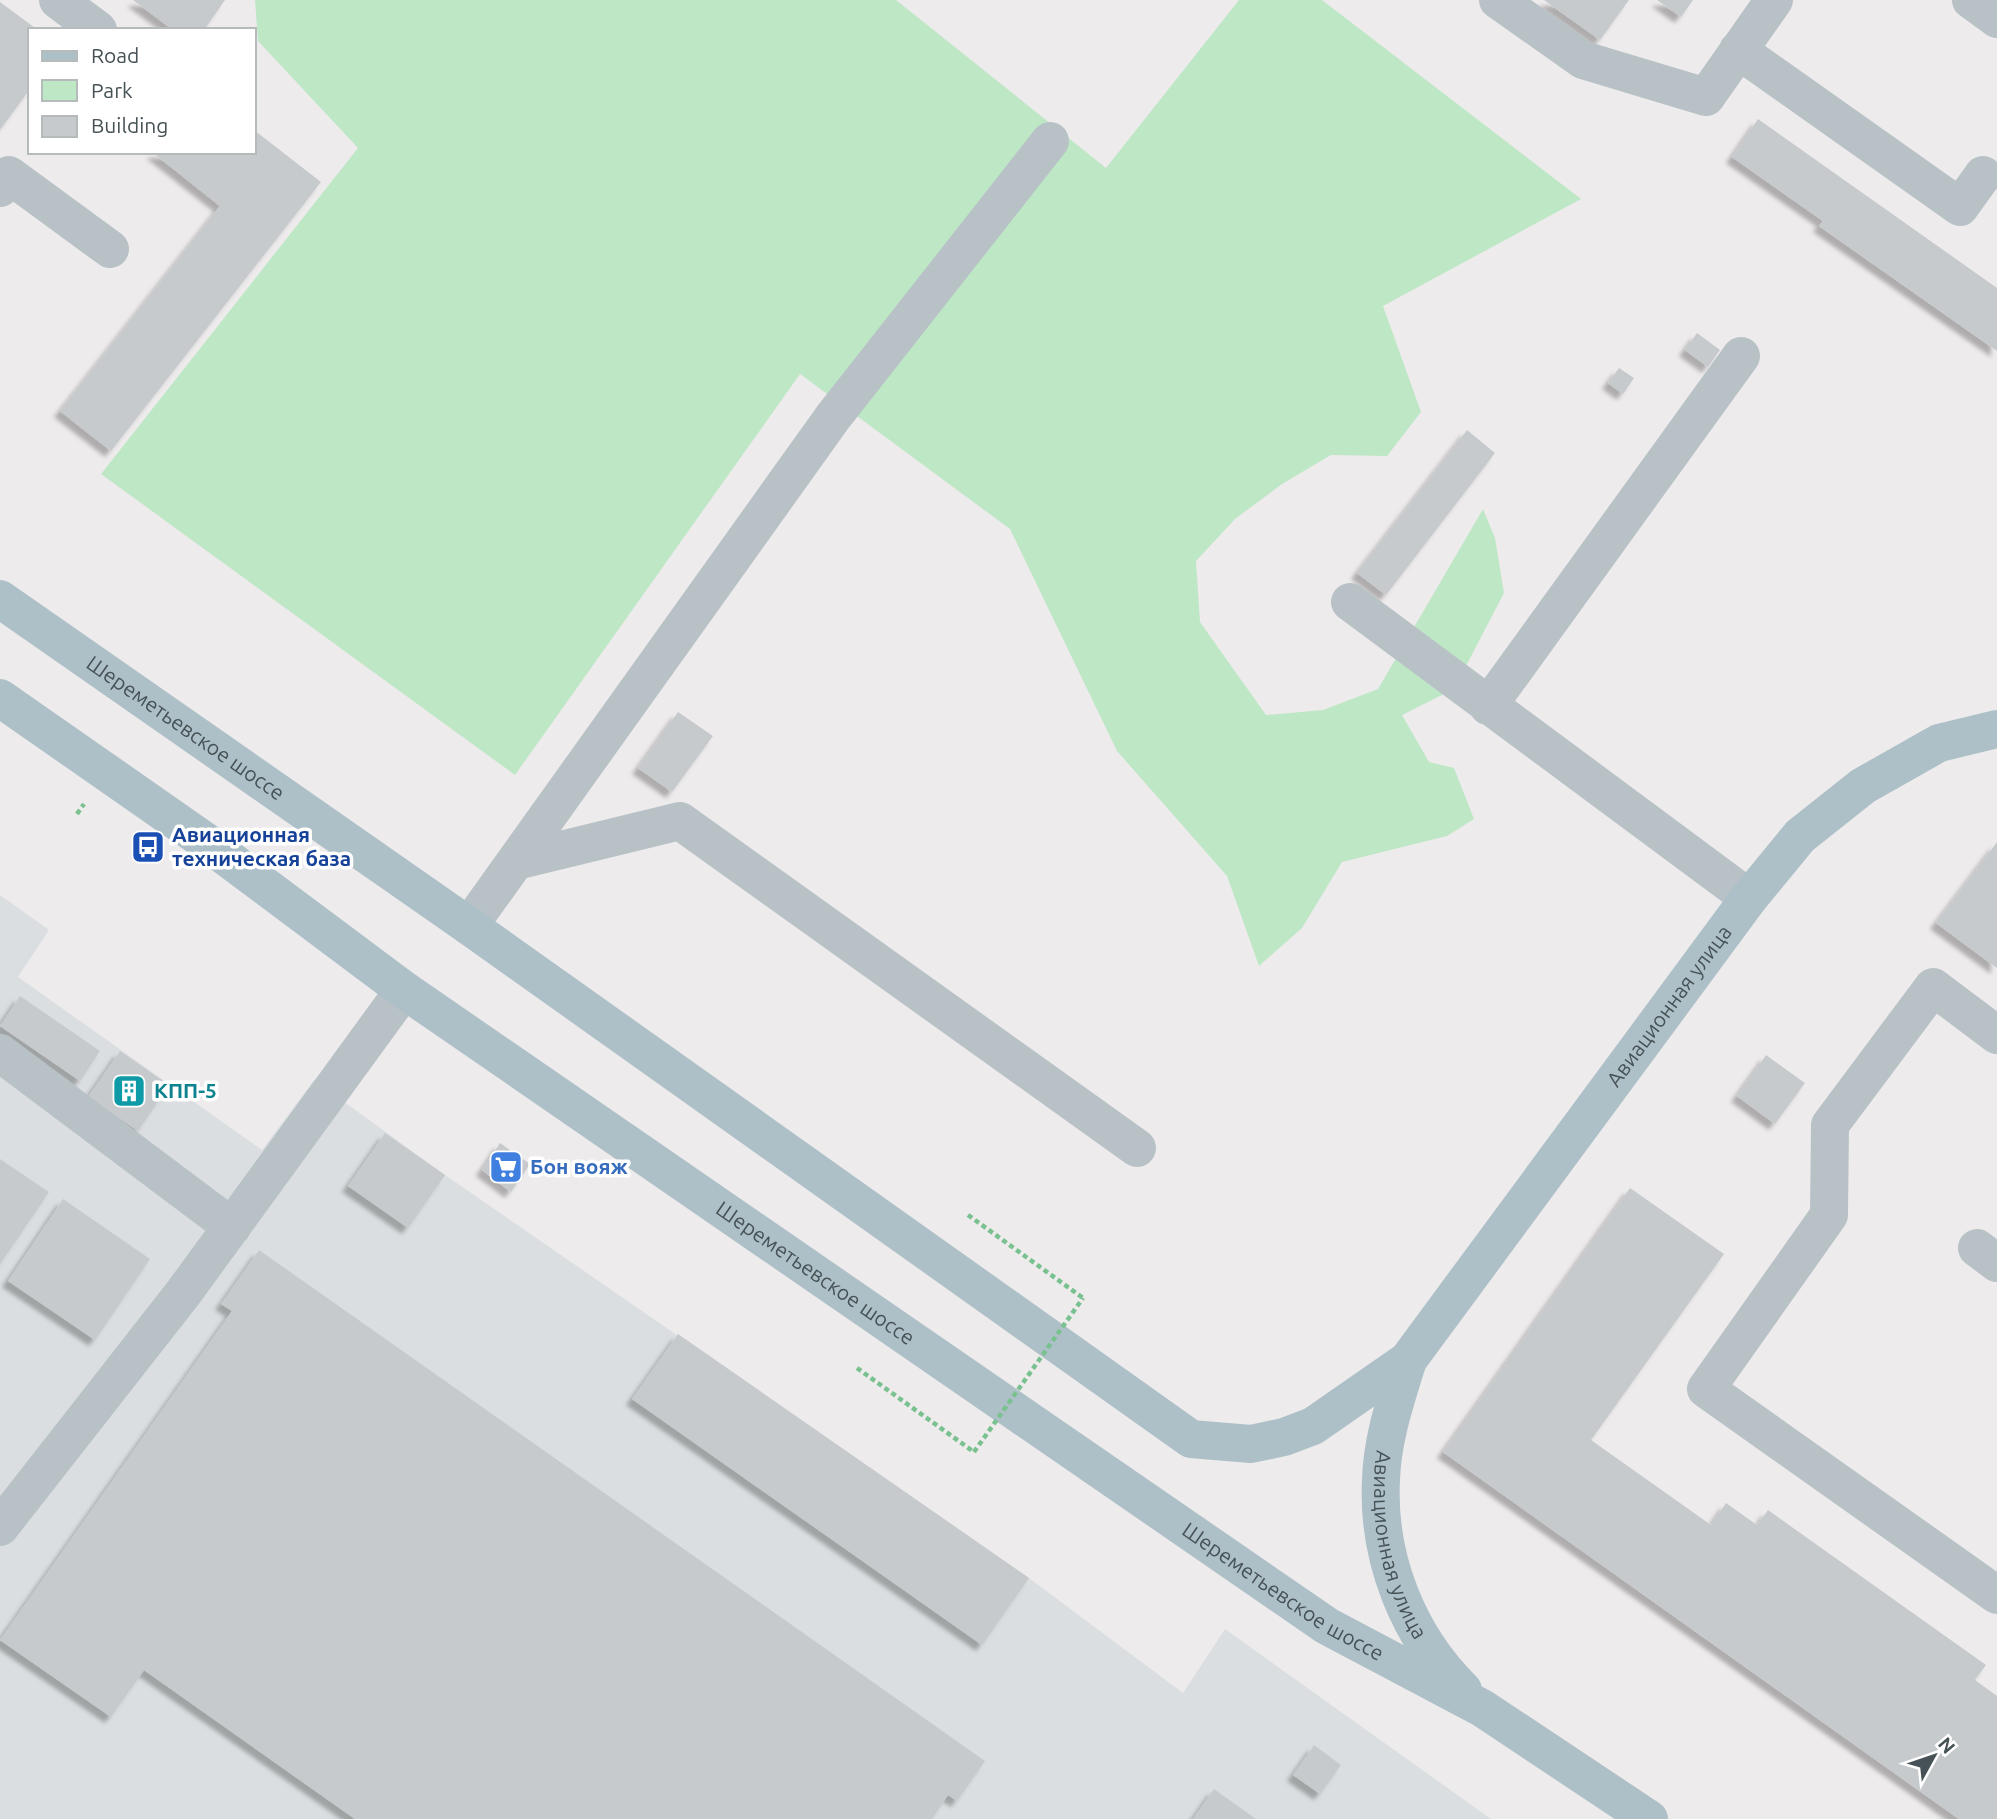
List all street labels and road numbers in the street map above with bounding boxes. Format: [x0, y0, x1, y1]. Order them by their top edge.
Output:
street label: Шереметьевское шоссе [82, 650, 289, 805]
street label: Авиационная улица [1601, 920, 1736, 1091]
street label: Шереметьевское шоссе [712, 1196, 920, 1349]
street label: Авиационная улица [1370, 1449, 1433, 1643]
street label: Шереметьевское шоссе [1178, 1517, 1388, 1665]

